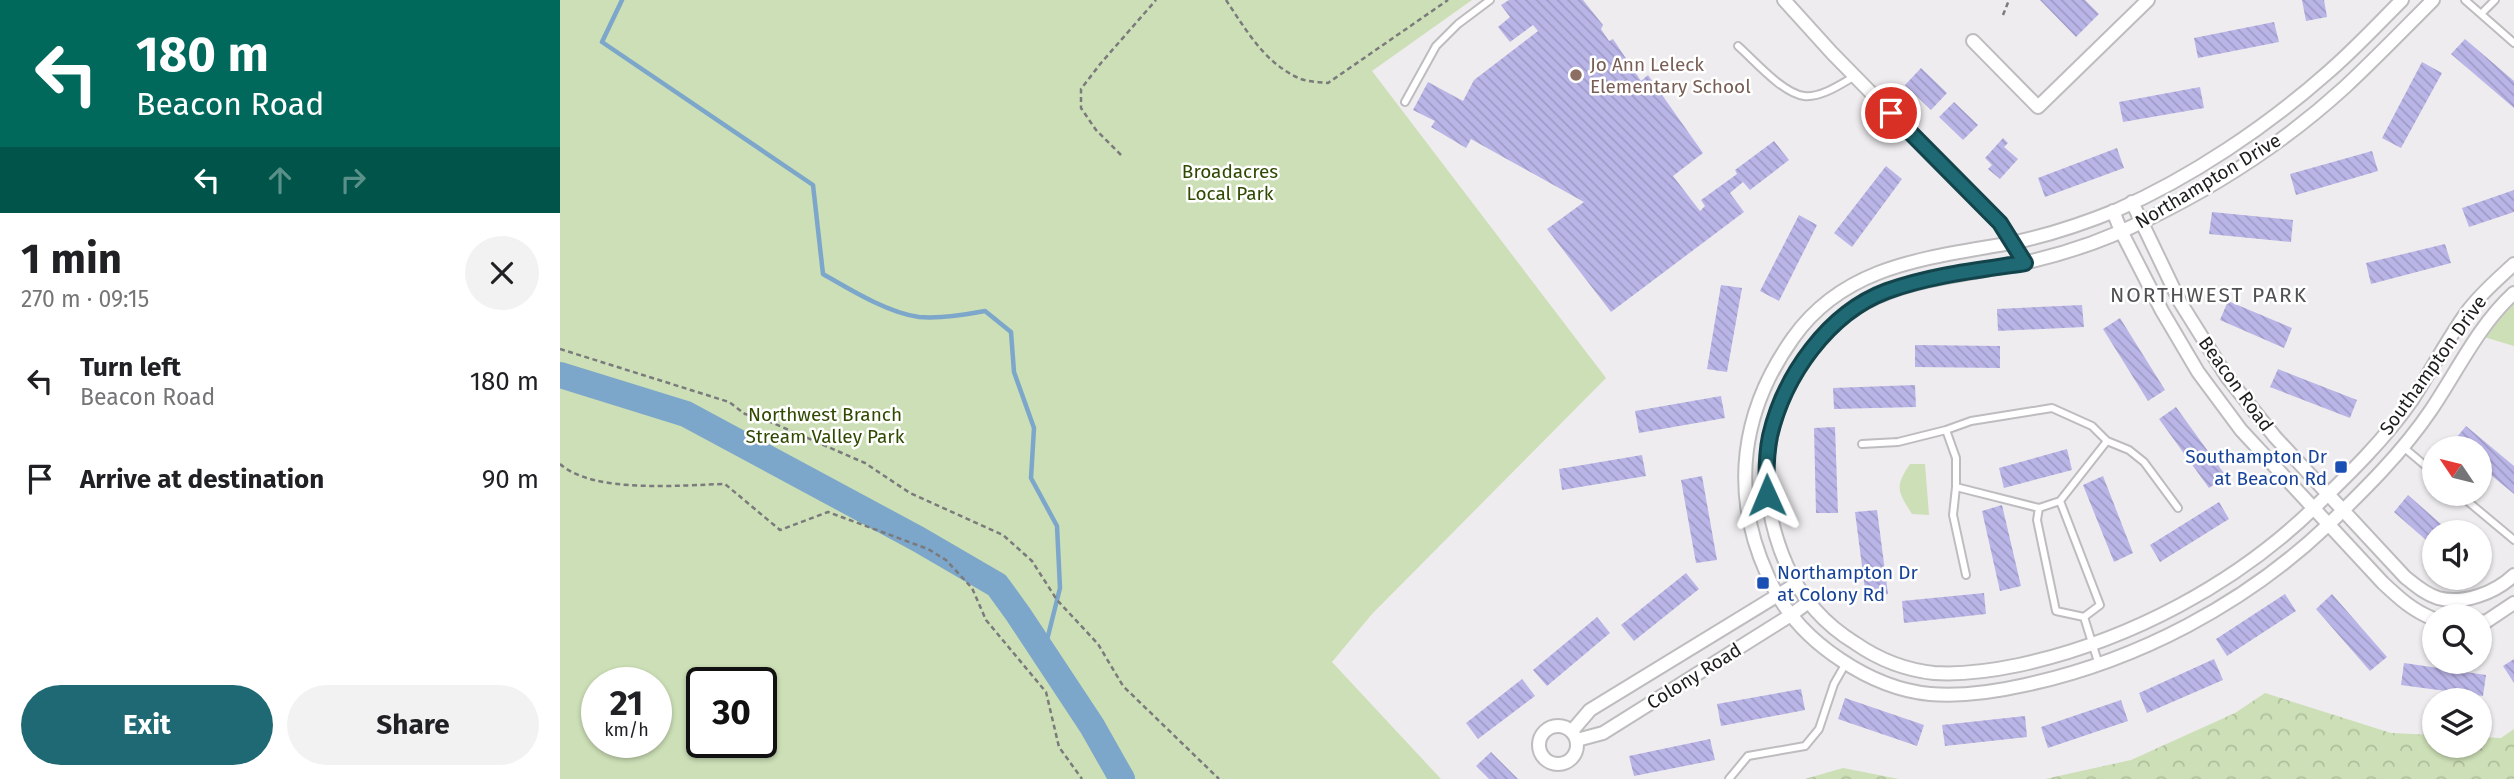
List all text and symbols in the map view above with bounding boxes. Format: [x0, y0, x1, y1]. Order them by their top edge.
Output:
text: 180 m [136, 25, 269, 84]
icon: left [21, 28, 112, 119]
place label: Jo Ann Leleck Elementary School [1590, 53, 1751, 98]
marker: Jo Ann Leleck Elementary School [1568, 67, 1584, 83]
pin [1861, 83, 1921, 143]
text: Beacon Road [136, 85, 324, 123]
icon: arrive [1872, 94, 1910, 132]
street label: Northampton Drive [2131, 128, 2285, 234]
park label: Broadacres Local Park [1182, 160, 1278, 205]
icon: left [188, 161, 226, 199]
icon: ahead [261, 161, 299, 199]
icon: right [334, 161, 372, 199]
text: 1 min [21, 234, 122, 284]
button: close [465, 236, 539, 310]
district label: NORTHWEST PARK [2110, 282, 2308, 308]
text: 270 m · 09:15 [21, 285, 149, 313]
street label: Southampton Drive [2375, 291, 2491, 439]
street label: Beacon Road [2194, 332, 2278, 436]
text: Turn left [80, 352, 181, 383]
icon: left [21, 362, 59, 400]
text: 180 m [470, 366, 539, 397]
text: Beacon Road [80, 383, 215, 411]
park label: Northwest Branch Stream Valley Park [746, 403, 905, 448]
north arrow [2422, 436, 2492, 506]
map controls [2422, 436, 2492, 758]
place label: Southampton Dr at Beacon Rd [2185, 445, 2328, 490]
position arrow [1730, 458, 1804, 532]
marker: Southampton Dr at Beacon Rd [2333, 459, 2349, 475]
icon: arrive [21, 460, 59, 498]
text: Arrive at destination [80, 464, 324, 495]
text: 90 m [482, 464, 539, 495]
button: sound [2422, 520, 2492, 590]
place label: Northampton Dr at Colony Rd [1777, 561, 1918, 606]
marker: Northampton Dr at Colony Rd [1755, 575, 1771, 591]
button: search [2422, 604, 2492, 674]
street label: Colony Road [1642, 638, 1746, 714]
speed limit sign: 30 [686, 667, 777, 758]
text: 21 [610, 682, 643, 724]
button: Exit [21, 685, 273, 765]
button: Share [287, 685, 539, 765]
button: layers [2422, 688, 2492, 758]
text: km/h [604, 719, 649, 741]

